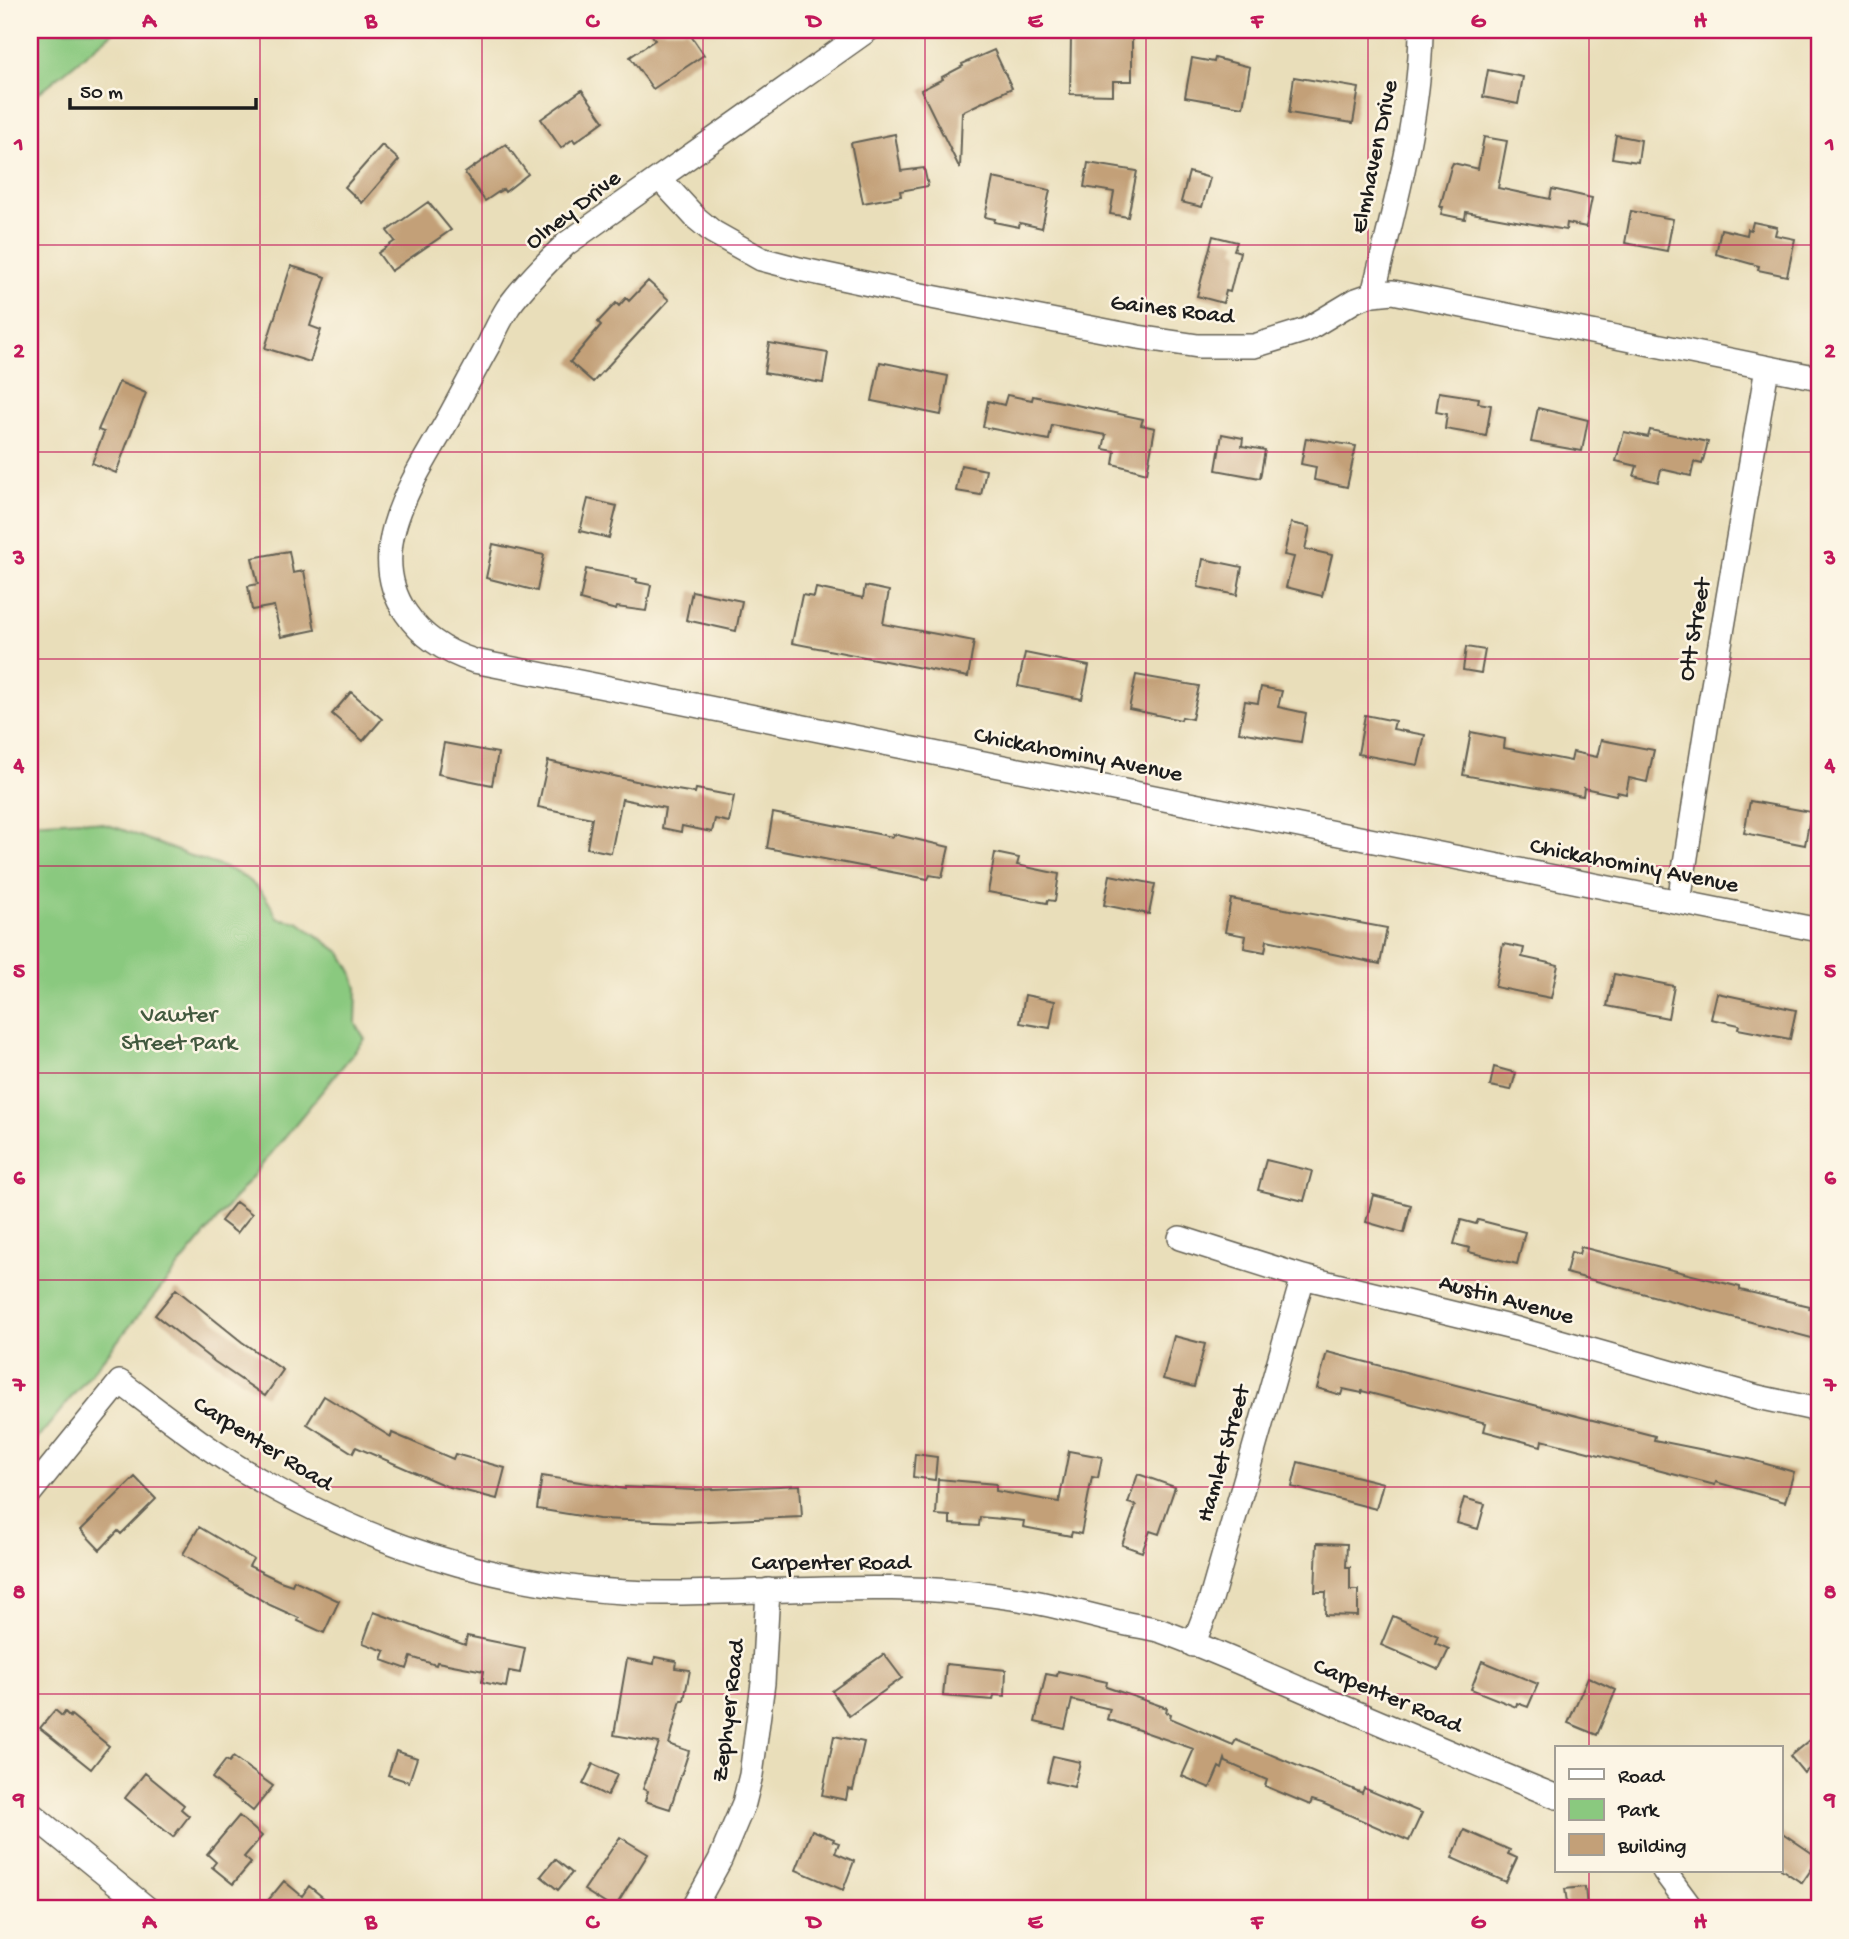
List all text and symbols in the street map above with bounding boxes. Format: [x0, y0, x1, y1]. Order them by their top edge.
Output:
text: A [141, 9, 157, 36]
text: B [364, 9, 378, 36]
text: C [586, 9, 601, 36]
text: D [805, 9, 823, 36]
text: E [1028, 9, 1044, 36]
text: F [1250, 9, 1265, 36]
text: G [1471, 9, 1487, 36]
text: H [1693, 9, 1707, 36]
scale bar [70, 66, 256, 110]
street label: Elmhaven Drive [1346, 77, 1407, 236]
text: 50 m [80, 82, 123, 107]
text: 1 [13, 132, 24, 159]
text: 1 [1824, 132, 1835, 159]
street label: Olney Drive [520, 164, 628, 257]
street label: Gaines Road [1108, 289, 1237, 333]
text: 2 [13, 339, 25, 366]
text: 2 [1824, 339, 1836, 366]
text: 3 [12, 546, 25, 573]
text: 3 [1823, 546, 1836, 573]
street label: Ott Street [1673, 574, 1720, 684]
street label: Chickahominy Avenue [971, 722, 1185, 791]
text: 4 [13, 753, 25, 780]
text: 4 [1824, 753, 1836, 780]
street label: Chickahominy Avenue [1527, 833, 1741, 902]
text: 5 [13, 959, 25, 986]
text: 5 [1824, 959, 1836, 986]
park label: Vawter Street Park [121, 1002, 239, 1059]
text: 6 [13, 1166, 26, 1193]
text: 6 [1824, 1166, 1837, 1193]
street label: Austin Avenue [1435, 1269, 1577, 1333]
text: 7 [12, 1373, 26, 1400]
text: 7 [1823, 1373, 1837, 1400]
street label: Hamlet Street [1192, 1380, 1259, 1526]
street label: Carpenter Road [187, 1391, 339, 1501]
street label: Carpenter Road [751, 1550, 913, 1579]
text: 8 [13, 1580, 26, 1607]
text: 8 [1824, 1580, 1837, 1607]
street label: Zephyer Road [707, 1636, 753, 1784]
street label: Carpenter Road [1308, 1653, 1468, 1742]
legend [1555, 1746, 1783, 1872]
text: Road [1618, 1766, 1666, 1791]
text: 9 [12, 1787, 25, 1814]
text: 9 [1823, 1787, 1836, 1814]
text: Park [1617, 1800, 1661, 1825]
text: Building [1617, 1836, 1687, 1861]
text: A [141, 1910, 157, 1937]
text: B [364, 1910, 378, 1937]
text: C [586, 1910, 601, 1937]
text: D [805, 1910, 823, 1937]
text: E [1028, 1910, 1044, 1937]
text: F [1250, 1910, 1265, 1937]
text: G [1471, 1910, 1487, 1937]
text: H [1693, 1910, 1707, 1937]

